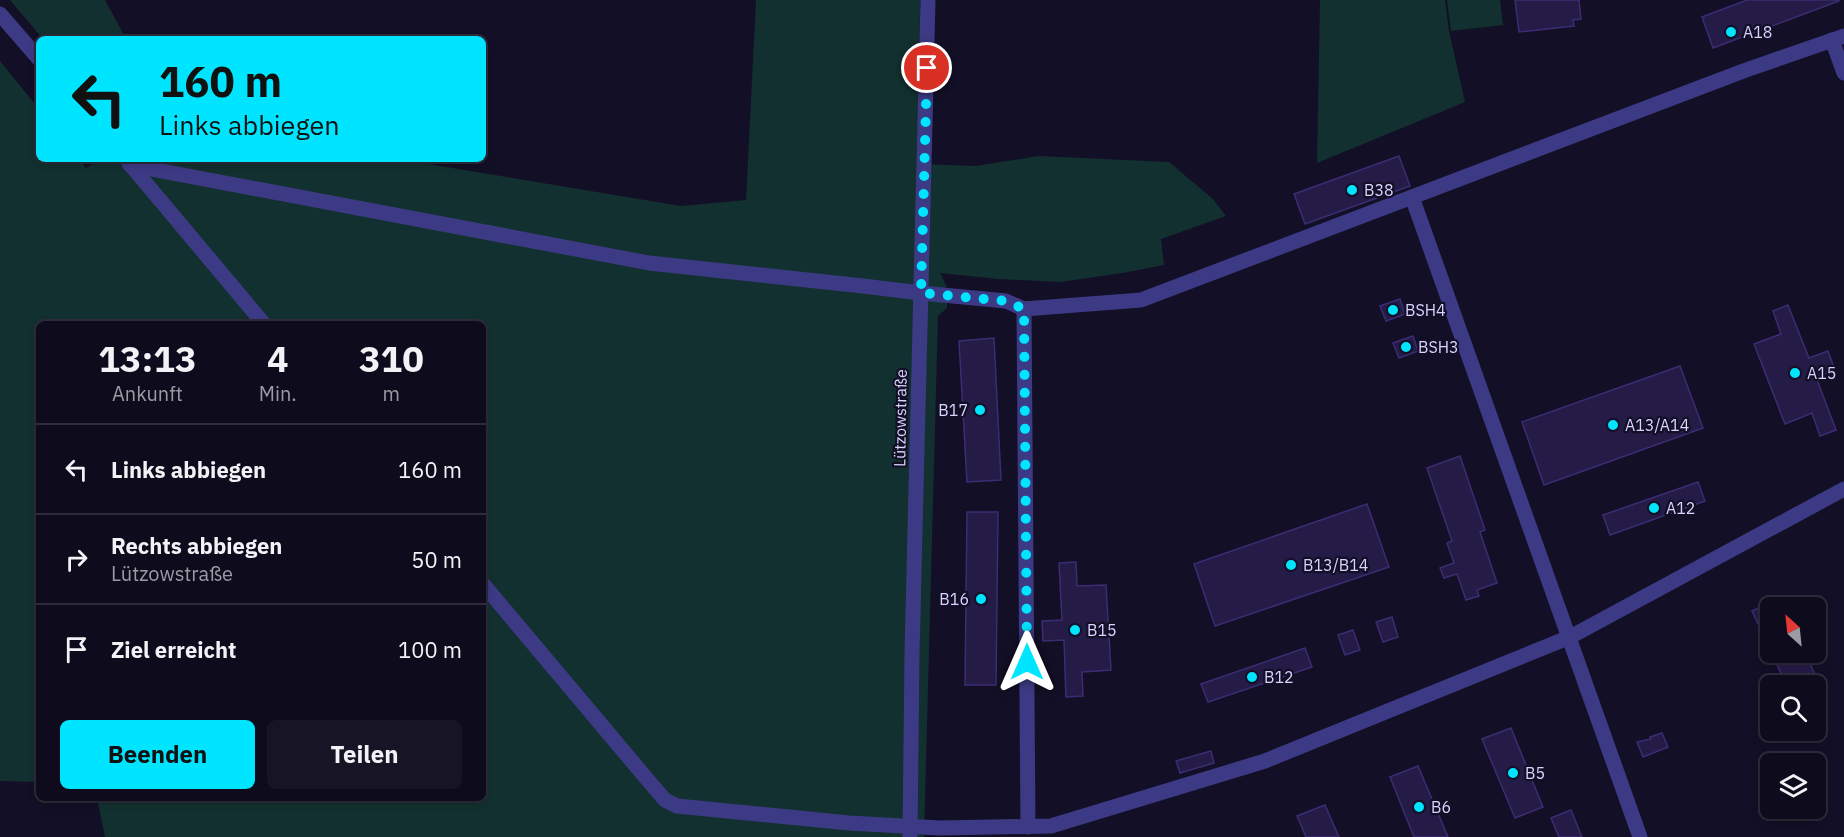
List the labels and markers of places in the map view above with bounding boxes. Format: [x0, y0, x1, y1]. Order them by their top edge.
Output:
place label: A18 [1743, 22, 1772, 42]
marker: A18 [1724, 25, 1738, 39]
pin [901, 42, 952, 93]
place label: B38 [1364, 180, 1394, 200]
marker: B38 [1345, 183, 1359, 197]
place label: BSH4 [1405, 300, 1446, 320]
marker: BSH4 [1386, 303, 1400, 317]
place label: BSH3 [1418, 337, 1459, 357]
marker: BSH3 [1399, 340, 1413, 354]
place label: A15 [1807, 363, 1836, 383]
marker: A15 [1788, 366, 1802, 380]
place label: B17 [938, 400, 968, 420]
marker: B17 [973, 403, 987, 417]
place label: A13/A14 [1625, 415, 1689, 435]
marker: A13/A14 [1606, 418, 1620, 432]
place label: A12 [1666, 498, 1695, 518]
marker: A12 [1647, 501, 1661, 515]
place label: B13/B14 [1303, 555, 1368, 575]
marker: B13/B14 [1284, 558, 1298, 572]
place label: B16 [939, 589, 969, 609]
marker: B16 [974, 592, 988, 606]
place label: B15 [1087, 620, 1117, 640]
marker: B15 [1068, 623, 1082, 637]
place label: B12 [1264, 667, 1294, 687]
marker: B12 [1245, 670, 1259, 684]
place label: B5 [1525, 763, 1545, 783]
marker: B5 [1506, 766, 1520, 780]
place label: B6 [1431, 797, 1451, 817]
marker: B6 [1412, 800, 1426, 814]

